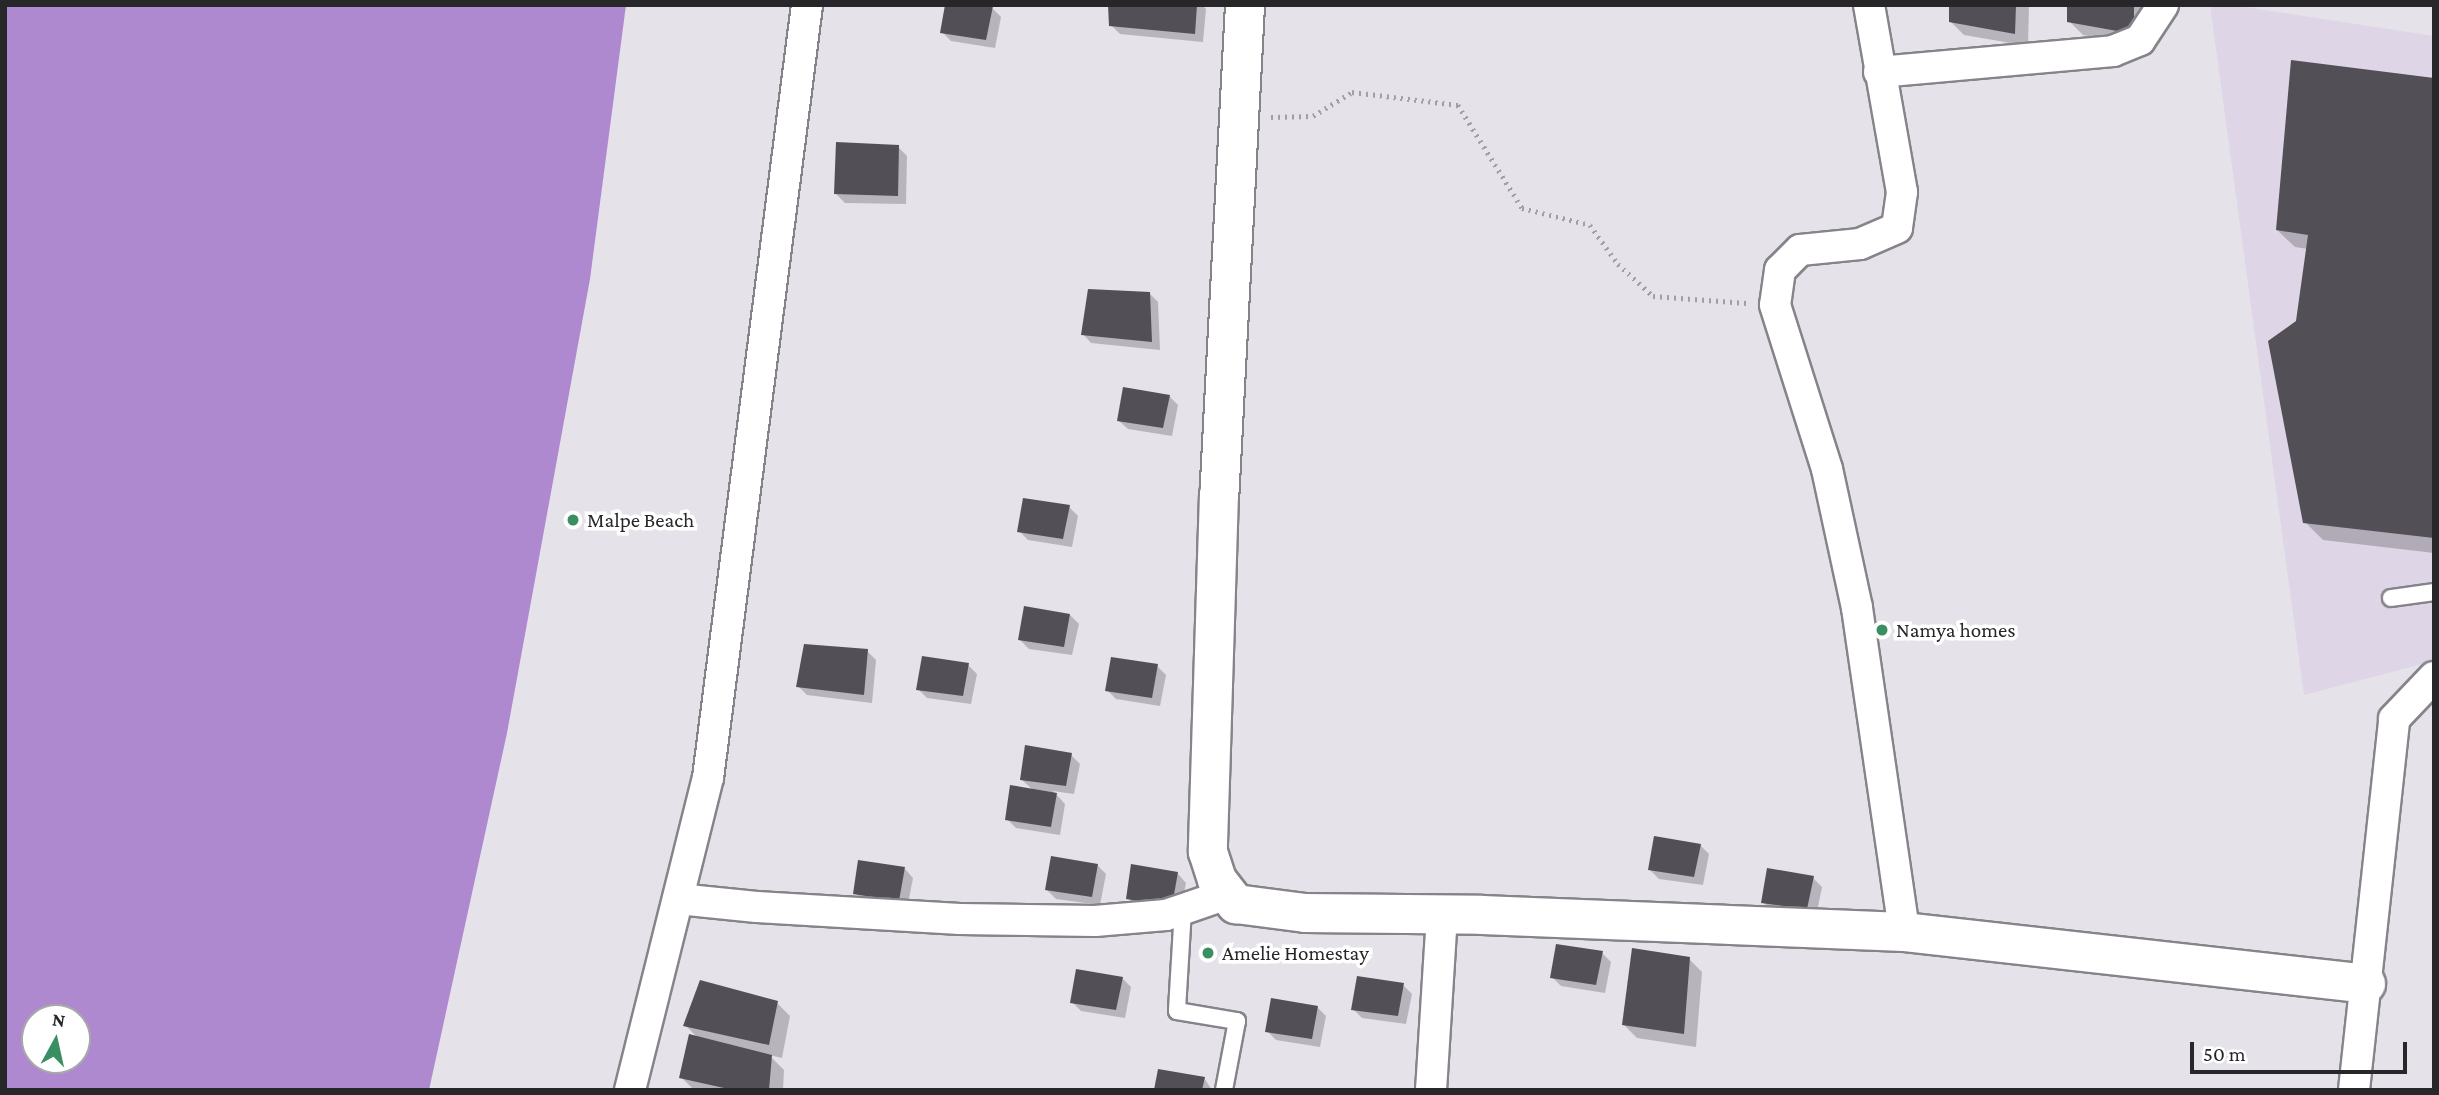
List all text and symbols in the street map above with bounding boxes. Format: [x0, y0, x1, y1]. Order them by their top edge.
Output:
place label: Malpe Beach [587, 507, 694, 533]
marker: Malpe Beach [565, 512, 581, 528]
place label: Namya homes [1896, 617, 2015, 643]
marker: Namya homes [1874, 622, 1890, 638]
place label: Amelie Homestay [1222, 940, 1369, 966]
marker: Amelie Homestay [1200, 945, 1216, 961]
north arrow [21, 1004, 91, 1074]
text: N [51, 1008, 67, 1031]
scale bar [2194, 1028, 2411, 1072]
text: 50 m [2203, 1042, 2246, 1066]

